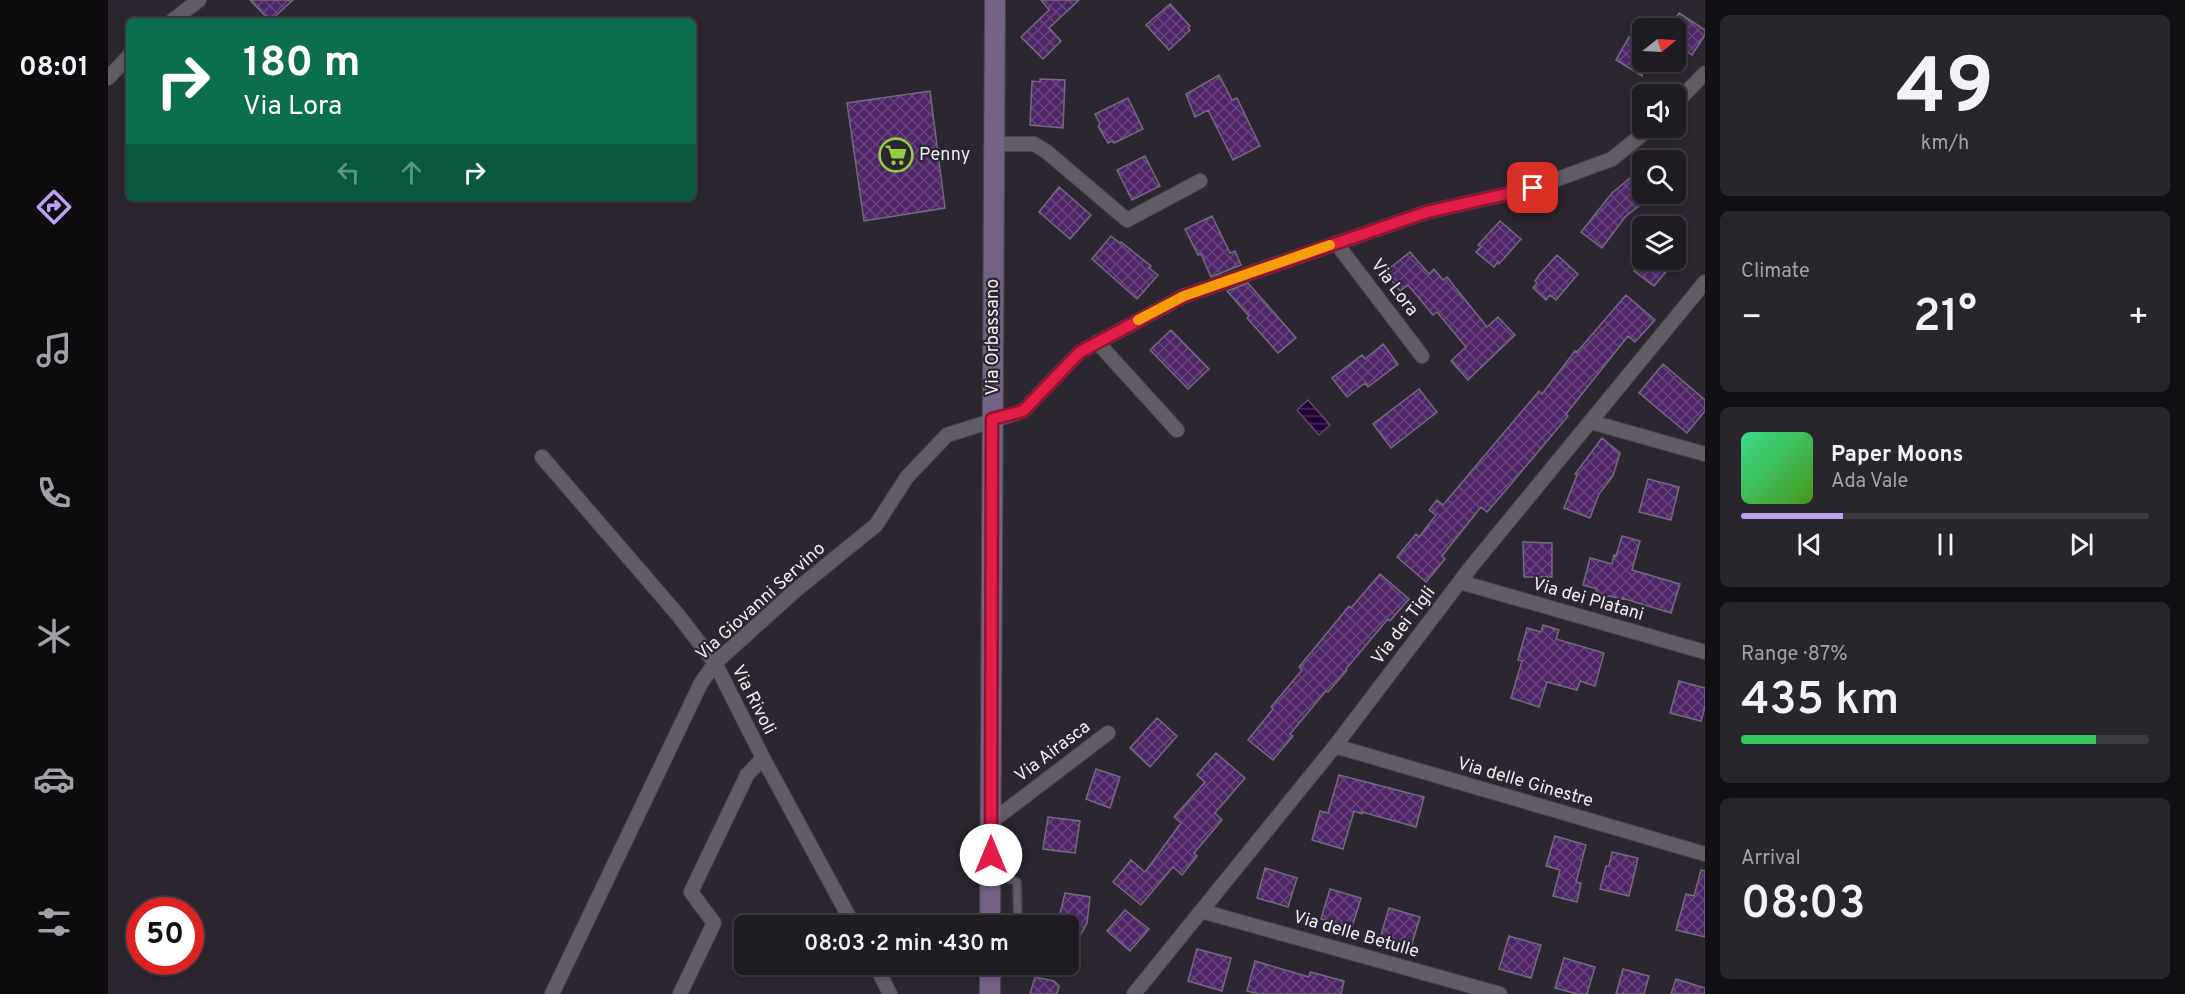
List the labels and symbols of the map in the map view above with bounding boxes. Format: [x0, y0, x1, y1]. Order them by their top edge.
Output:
north arrow [1632, 18, 1686, 72]
supermarket icon: Penny [878, 137, 914, 173]
place label: Penny [919, 144, 970, 167]
pin [1507, 162, 1558, 213]
street label: Via Lora [1365, 255, 1423, 321]
street label: Via Orbassano [982, 279, 1005, 395]
street label: Via Giovanni Servino [691, 538, 831, 666]
street label: Via dei Platani [1530, 573, 1646, 627]
street label: Via dei Tigli [1367, 582, 1441, 670]
street label: Via Rivoli [726, 661, 780, 739]
street label: Via Airasca [1011, 716, 1095, 788]
street label: Via delle Ginestre [1454, 753, 1596, 813]
position arrow [959, 823, 1023, 887]
speed limit sign: 50 [126, 897, 204, 975]
street label: Via delle Betulle [1290, 906, 1422, 964]

